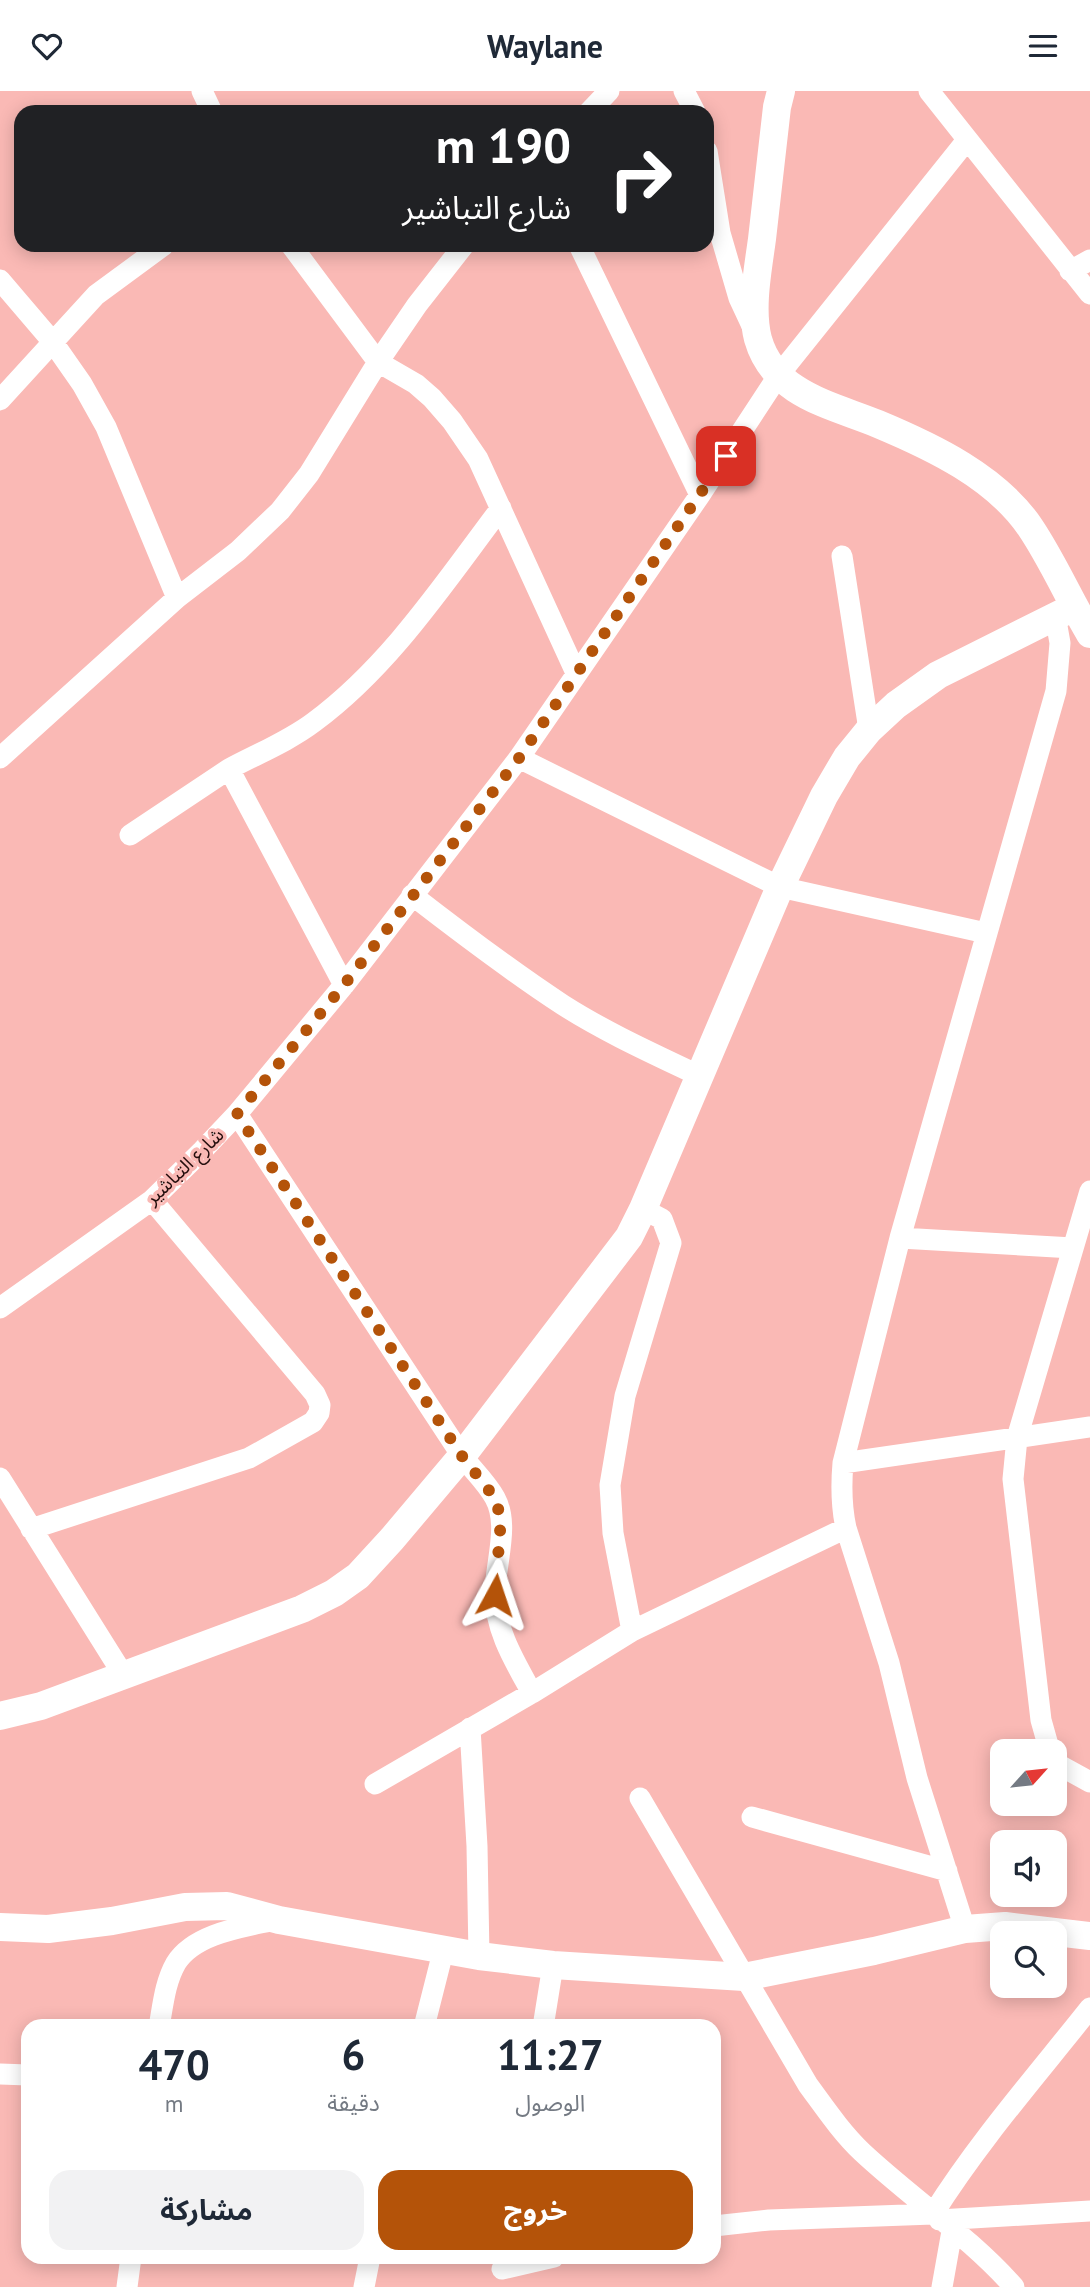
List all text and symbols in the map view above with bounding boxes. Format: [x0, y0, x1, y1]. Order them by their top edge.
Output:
text: Waylane [487, 25, 603, 67]
icon: heart [28, 27, 66, 65]
icon: menu [1024, 27, 1062, 65]
text: 190 m [436, 113, 571, 177]
icon: right [595, 133, 686, 224]
text: شارع التباشير [402, 186, 571, 228]
pin [696, 426, 756, 486]
icon: arrive [707, 437, 745, 475]
street label: شارع التباشير [139, 1123, 230, 1212]
position arrow [458, 1558, 532, 1632]
north arrow [990, 1739, 1068, 1817]
map controls [990, 1739, 1067, 1998]
button: sound [990, 1830, 1067, 1907]
button: search [990, 1921, 1067, 1998]
text: 6 [342, 2027, 365, 2082]
text: 11:27 [497, 2027, 604, 2082]
text: 470 [138, 2037, 210, 2092]
text: دقيقة [327, 2088, 380, 2117]
text: الوصول [515, 2088, 585, 2117]
text: m [165, 2089, 183, 2118]
button: مشاركة [49, 2170, 364, 2250]
button: خروج [378, 2170, 693, 2250]

